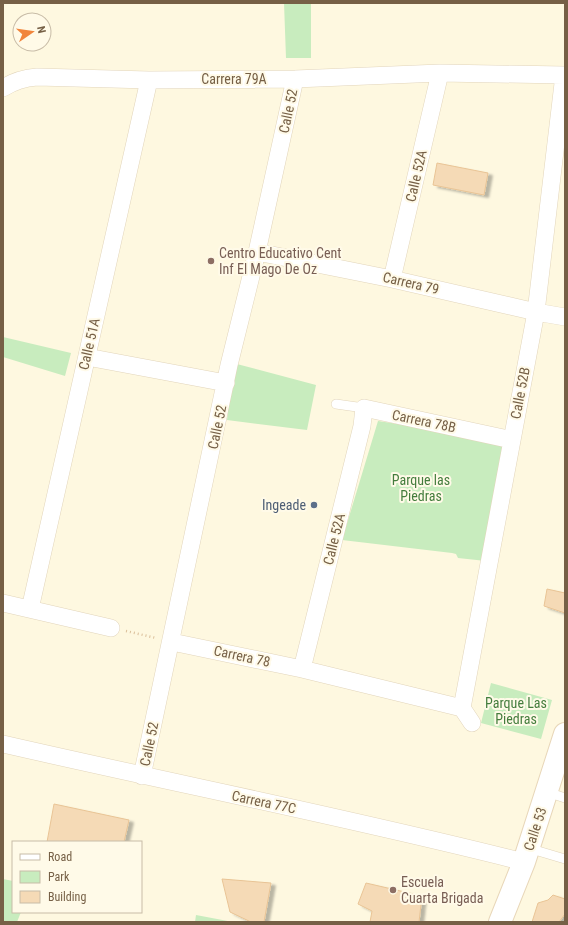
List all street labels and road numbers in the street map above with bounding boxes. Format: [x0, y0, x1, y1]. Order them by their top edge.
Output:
street label: Carrera 79A [201, 71, 267, 87]
street label: Calle 52 [276, 87, 300, 135]
street label: Calle 52A [402, 149, 430, 203]
street label: Carrera 79 [381, 269, 441, 297]
street label: Calle 51A [75, 317, 103, 371]
street label: Calle 52B [507, 366, 533, 420]
street label: Calle 52 [205, 403, 229, 451]
street label: Carrera 78B [391, 406, 457, 436]
street label: Calle 52A [320, 511, 348, 567]
street label: Carrera 78 [212, 642, 272, 670]
street label: Calle 52 [137, 720, 161, 768]
street label: Carrera 77C [230, 787, 298, 817]
street label: Calle 53 [520, 805, 550, 853]

